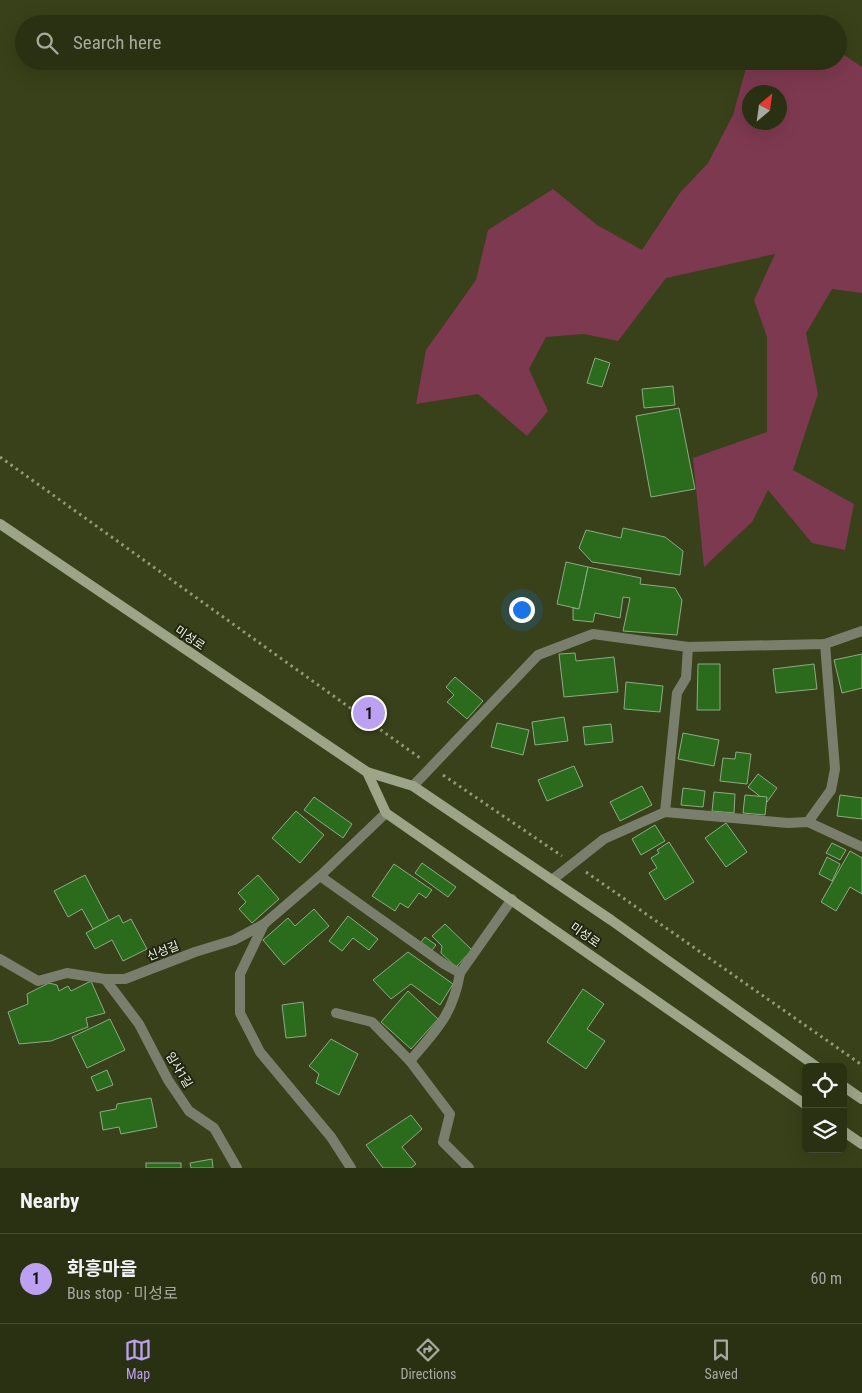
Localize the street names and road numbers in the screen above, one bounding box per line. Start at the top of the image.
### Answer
street label: 미성로 [172,623,208,653]
street label: 미성로 [567,920,603,950]
street label: 신성길 [145,939,181,963]
street label: 임사1길 [163,1050,195,1090]

